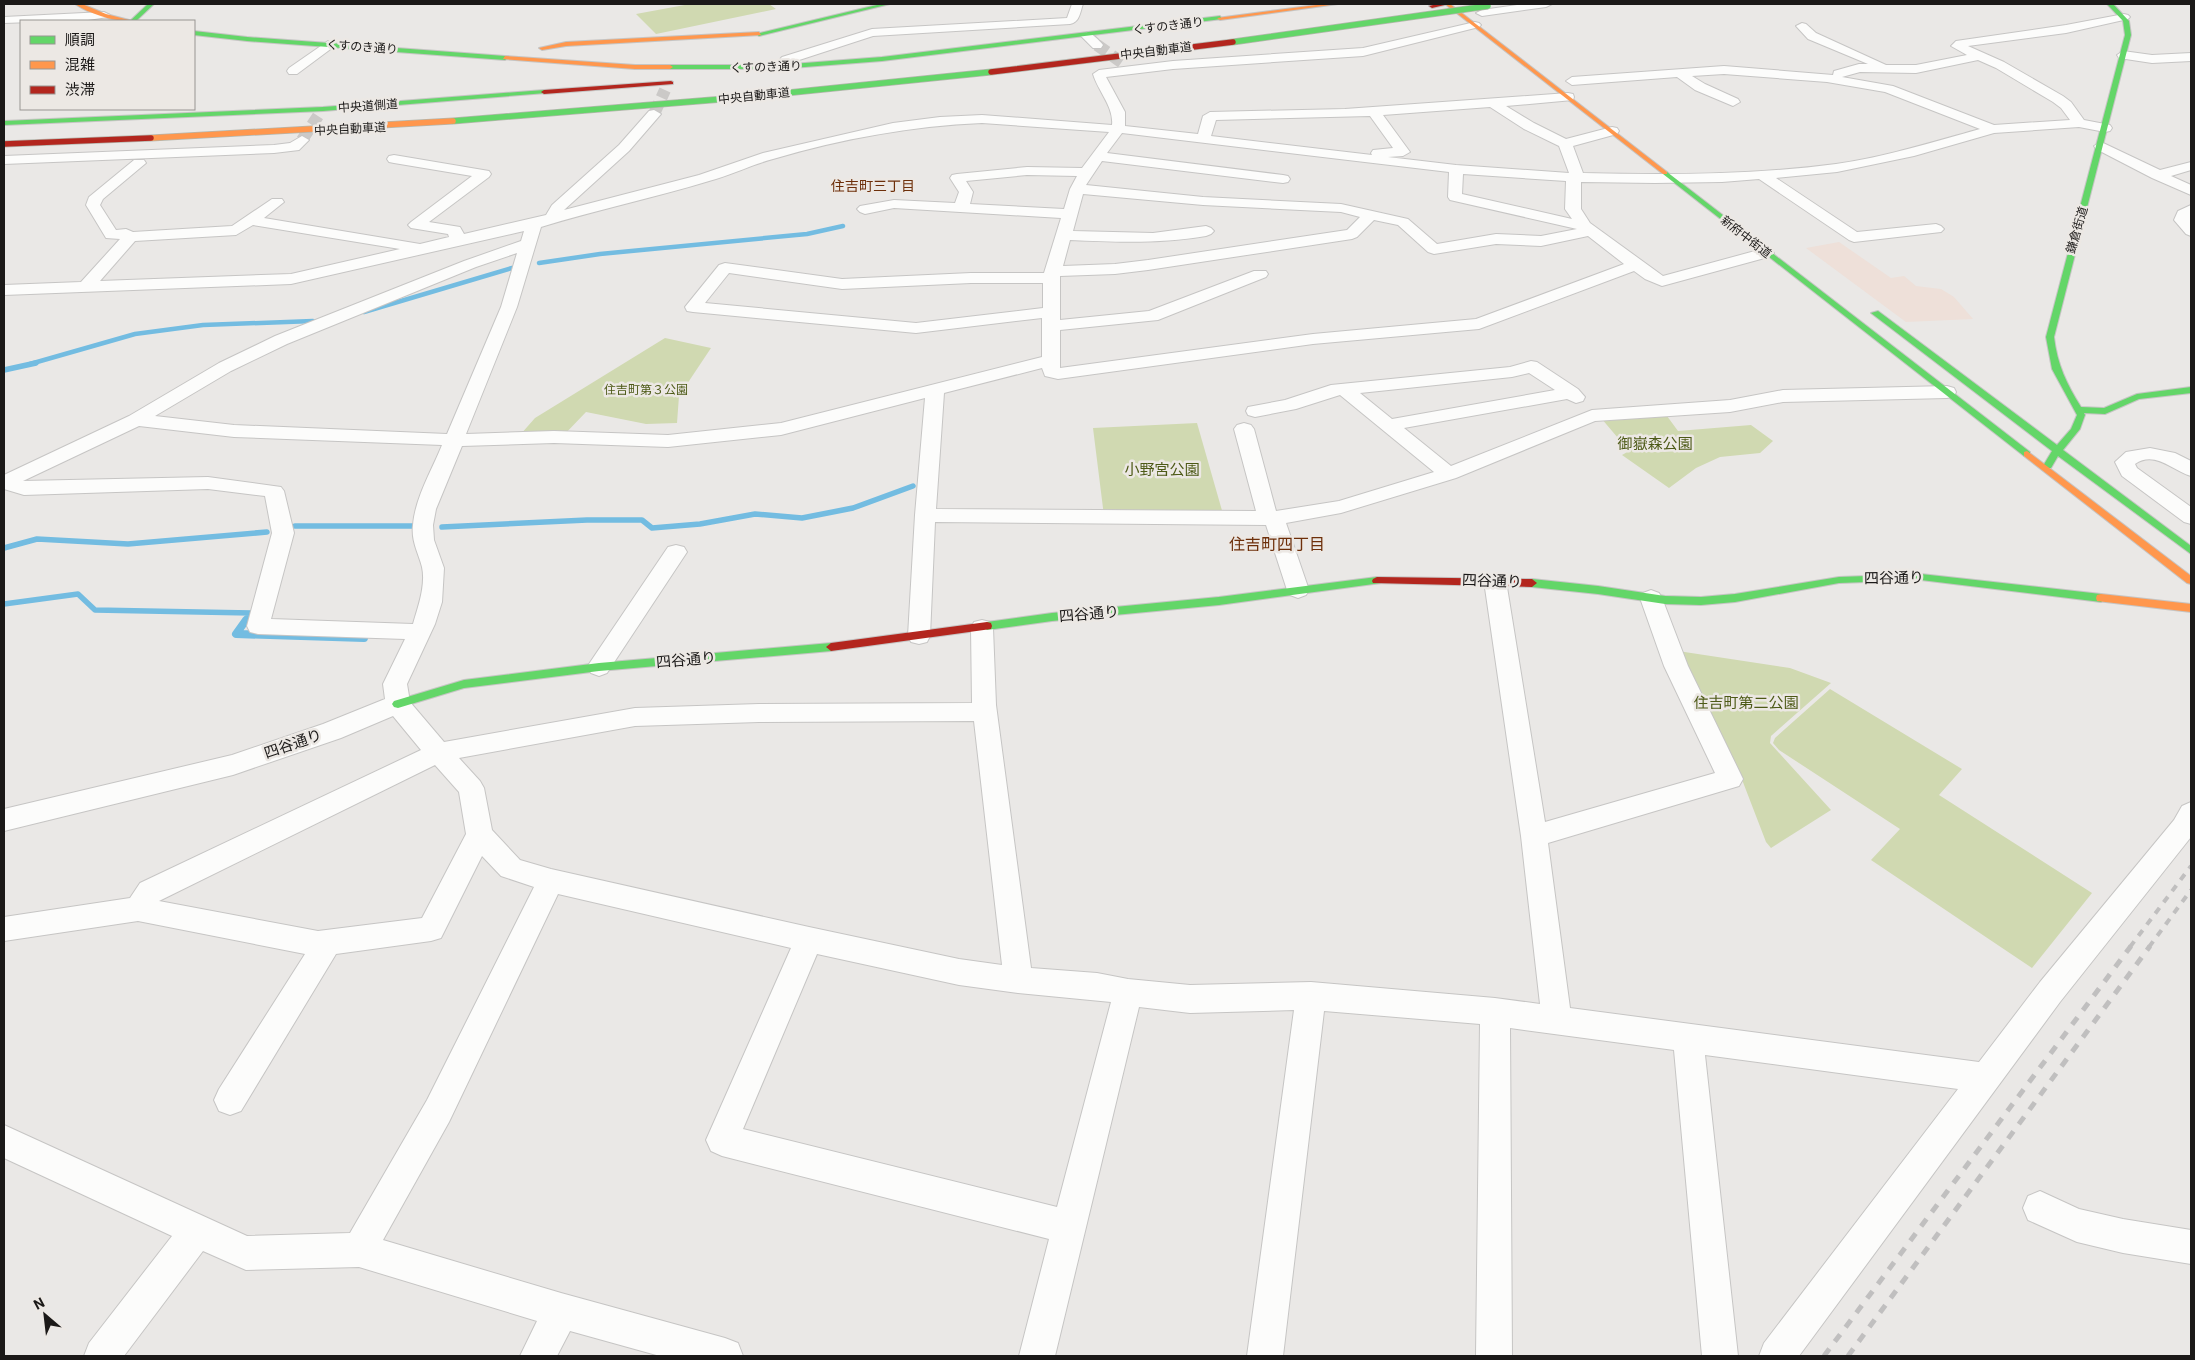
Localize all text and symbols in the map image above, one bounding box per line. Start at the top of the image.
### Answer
street label: くすのき通り [1132,15,1204,37]
legend [20,20,195,110]
text: 順調 [65,31,95,49]
street label: くすのき通り [326,38,398,56]
street label: 中央自動車道 [1119,40,1193,62]
text: 混雑 [65,56,95,74]
street label: くすのき通り [730,59,802,75]
text: 渋滞 [65,81,95,99]
street label: 中央自動車道 [717,85,791,107]
street label: 中央道側道 [338,97,398,115]
street label: 中央自動車道 [314,120,386,138]
district label: 住吉町三丁目 [831,178,915,194]
street label: 鎌倉街道 [2064,205,2090,255]
street label: 新府中街道 [1718,213,1774,261]
park label: 住吉町第３公園 [604,383,688,397]
park label: 御嶽森公園 [1617,435,1693,453]
park label: 小野宮公園 [1124,461,1200,479]
district label: 住吉町四丁目 [1229,535,1325,554]
street label: 四谷通り [1864,568,1924,588]
street label: 四谷通り [1462,571,1522,591]
street label: 四谷通り [1058,602,1120,626]
street label: 四谷通り [655,648,717,672]
park label: 住吉町第二公園 [1693,694,1799,712]
street label: 四谷通り [262,726,324,762]
north arrow [20,1290,70,1340]
text: N [31,1294,47,1313]

